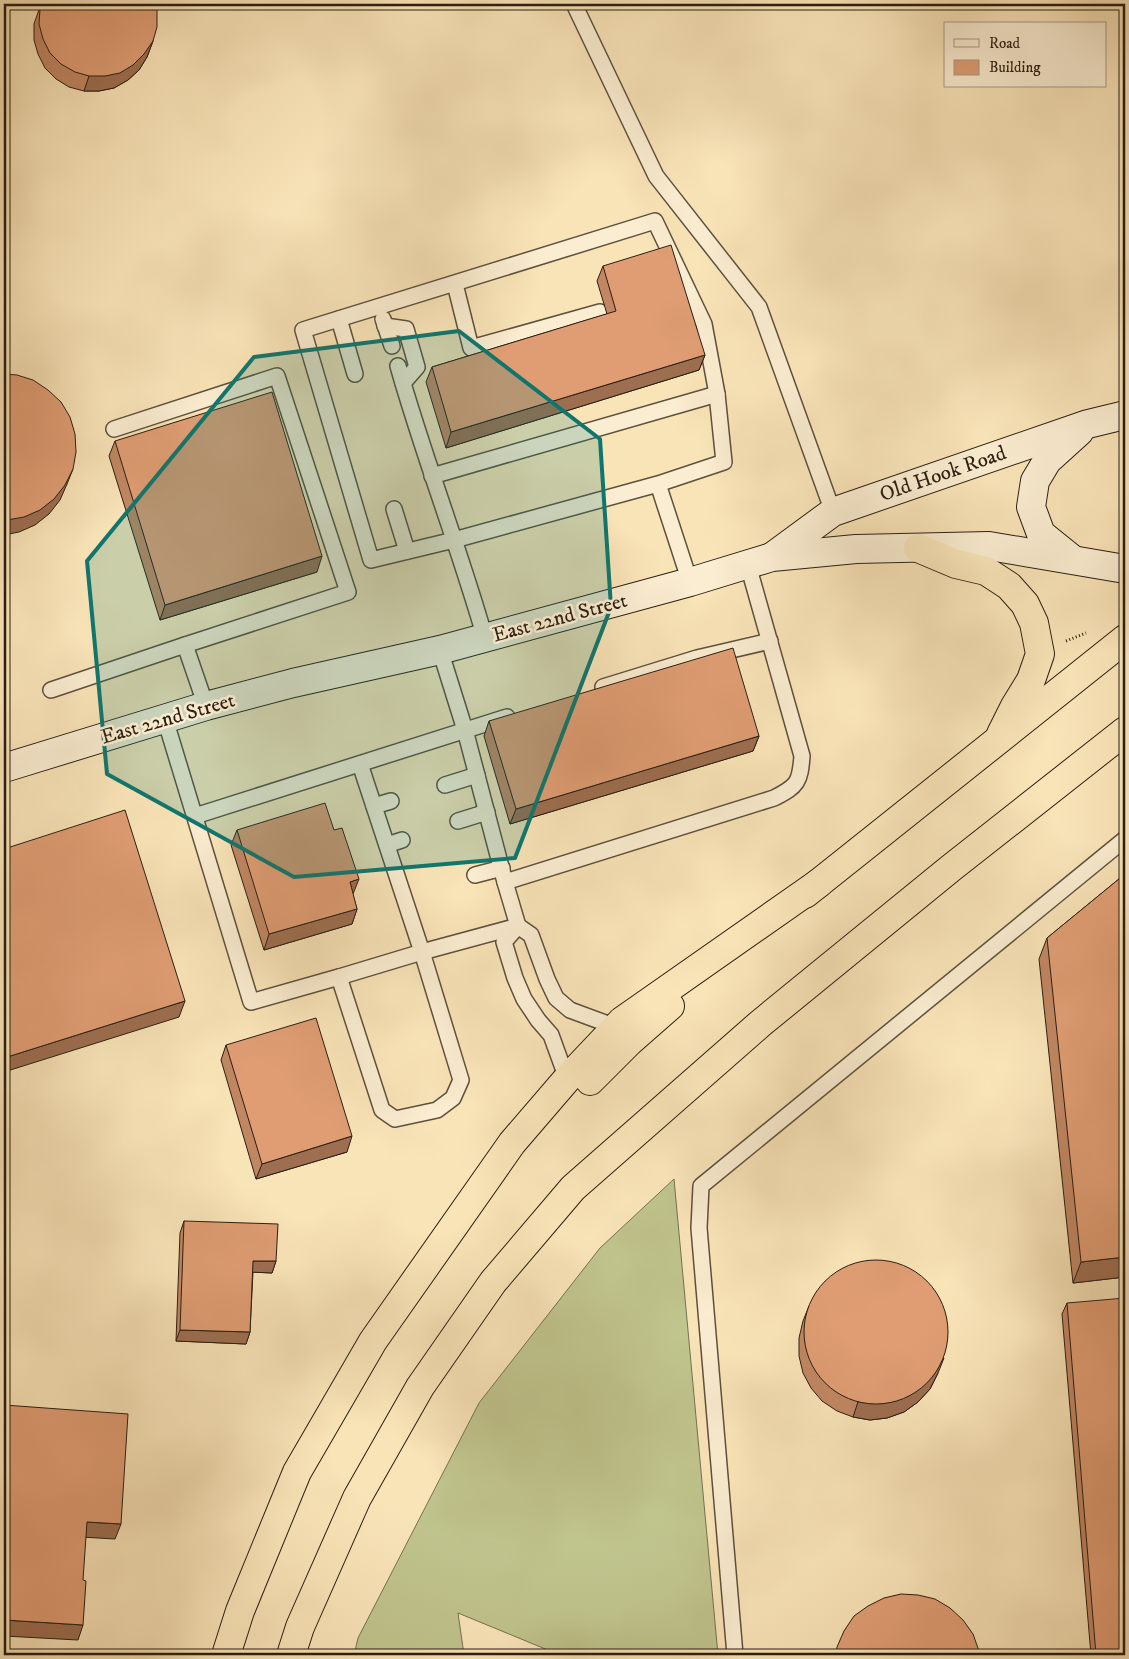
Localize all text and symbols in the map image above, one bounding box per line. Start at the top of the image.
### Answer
legend [944,22,1106,88]
text: Road [989,34,1021,53]
text: Building [989,58,1041,77]
street label: Old Hook Road [876,440,1010,508]
street label: East 22nd Street [490,587,630,648]
street label: East 22nd Street [98,687,238,751]

